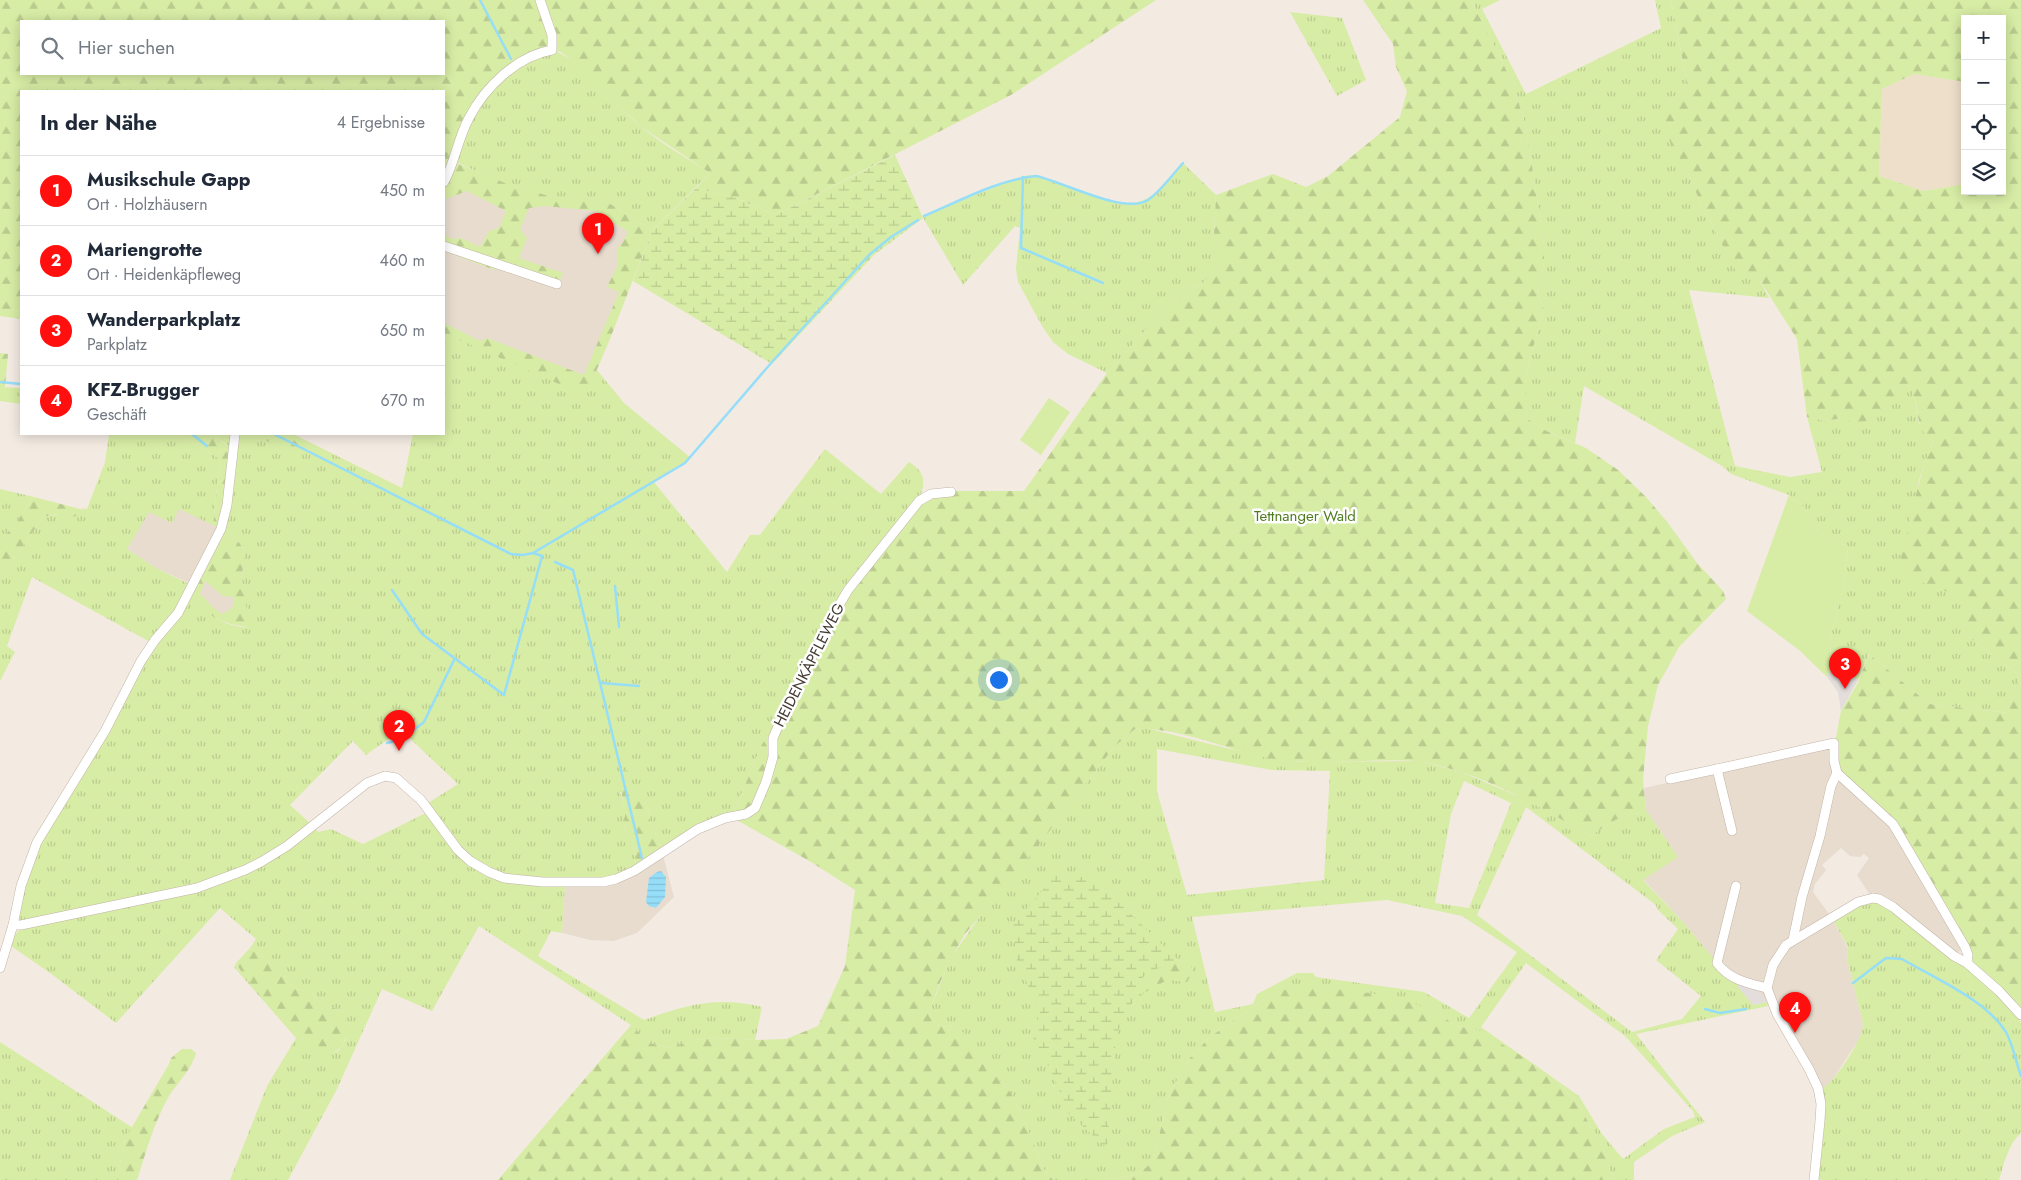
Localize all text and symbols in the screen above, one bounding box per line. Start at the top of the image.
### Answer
map controls [1961,15,2006,195]
button: + [1961,15,2006,60]
search box [20,20,445,75]
icon: search [38,34,66,62]
text: Hier suchen [78,34,175,61]
button: − [1961,60,2006,105]
button: locate [1961,105,2006,150]
text: In der Nähe [40,108,157,138]
text: 4 Ergebnisse [337,111,425,134]
button: layers [1961,150,2006,195]
text: Musikschule Gapp [87,166,250,193]
text: 1 [52,179,60,202]
text: 450 m [380,179,425,202]
text: Ort · Holzhäusern [87,193,208,216]
pin: 1 [582,213,614,254]
text: Mariengrotte [87,236,202,263]
text: 2 [51,249,61,272]
text: 460 m [380,249,425,272]
text: Ort · Heidenkäpfleweg [87,263,241,286]
text: Wanderparkplatz [87,306,241,333]
text: 3 [51,319,61,342]
text: 650 m [380,319,425,342]
text: Parkplatz [87,333,147,356]
text: KFZ-Brugger [87,376,199,403]
text: 4 [50,389,62,412]
text: 670 m [381,389,425,412]
text: Geschäft [87,403,146,426]
park label: Tettnanger Wald [1254,505,1356,527]
street label: HEIDENKÄPFLEWEG [768,599,850,731]
pin: 3 [1829,648,1861,689]
your location [986,667,1012,693]
pin: 2 [383,710,415,751]
pin: 4 [1779,992,1811,1033]

